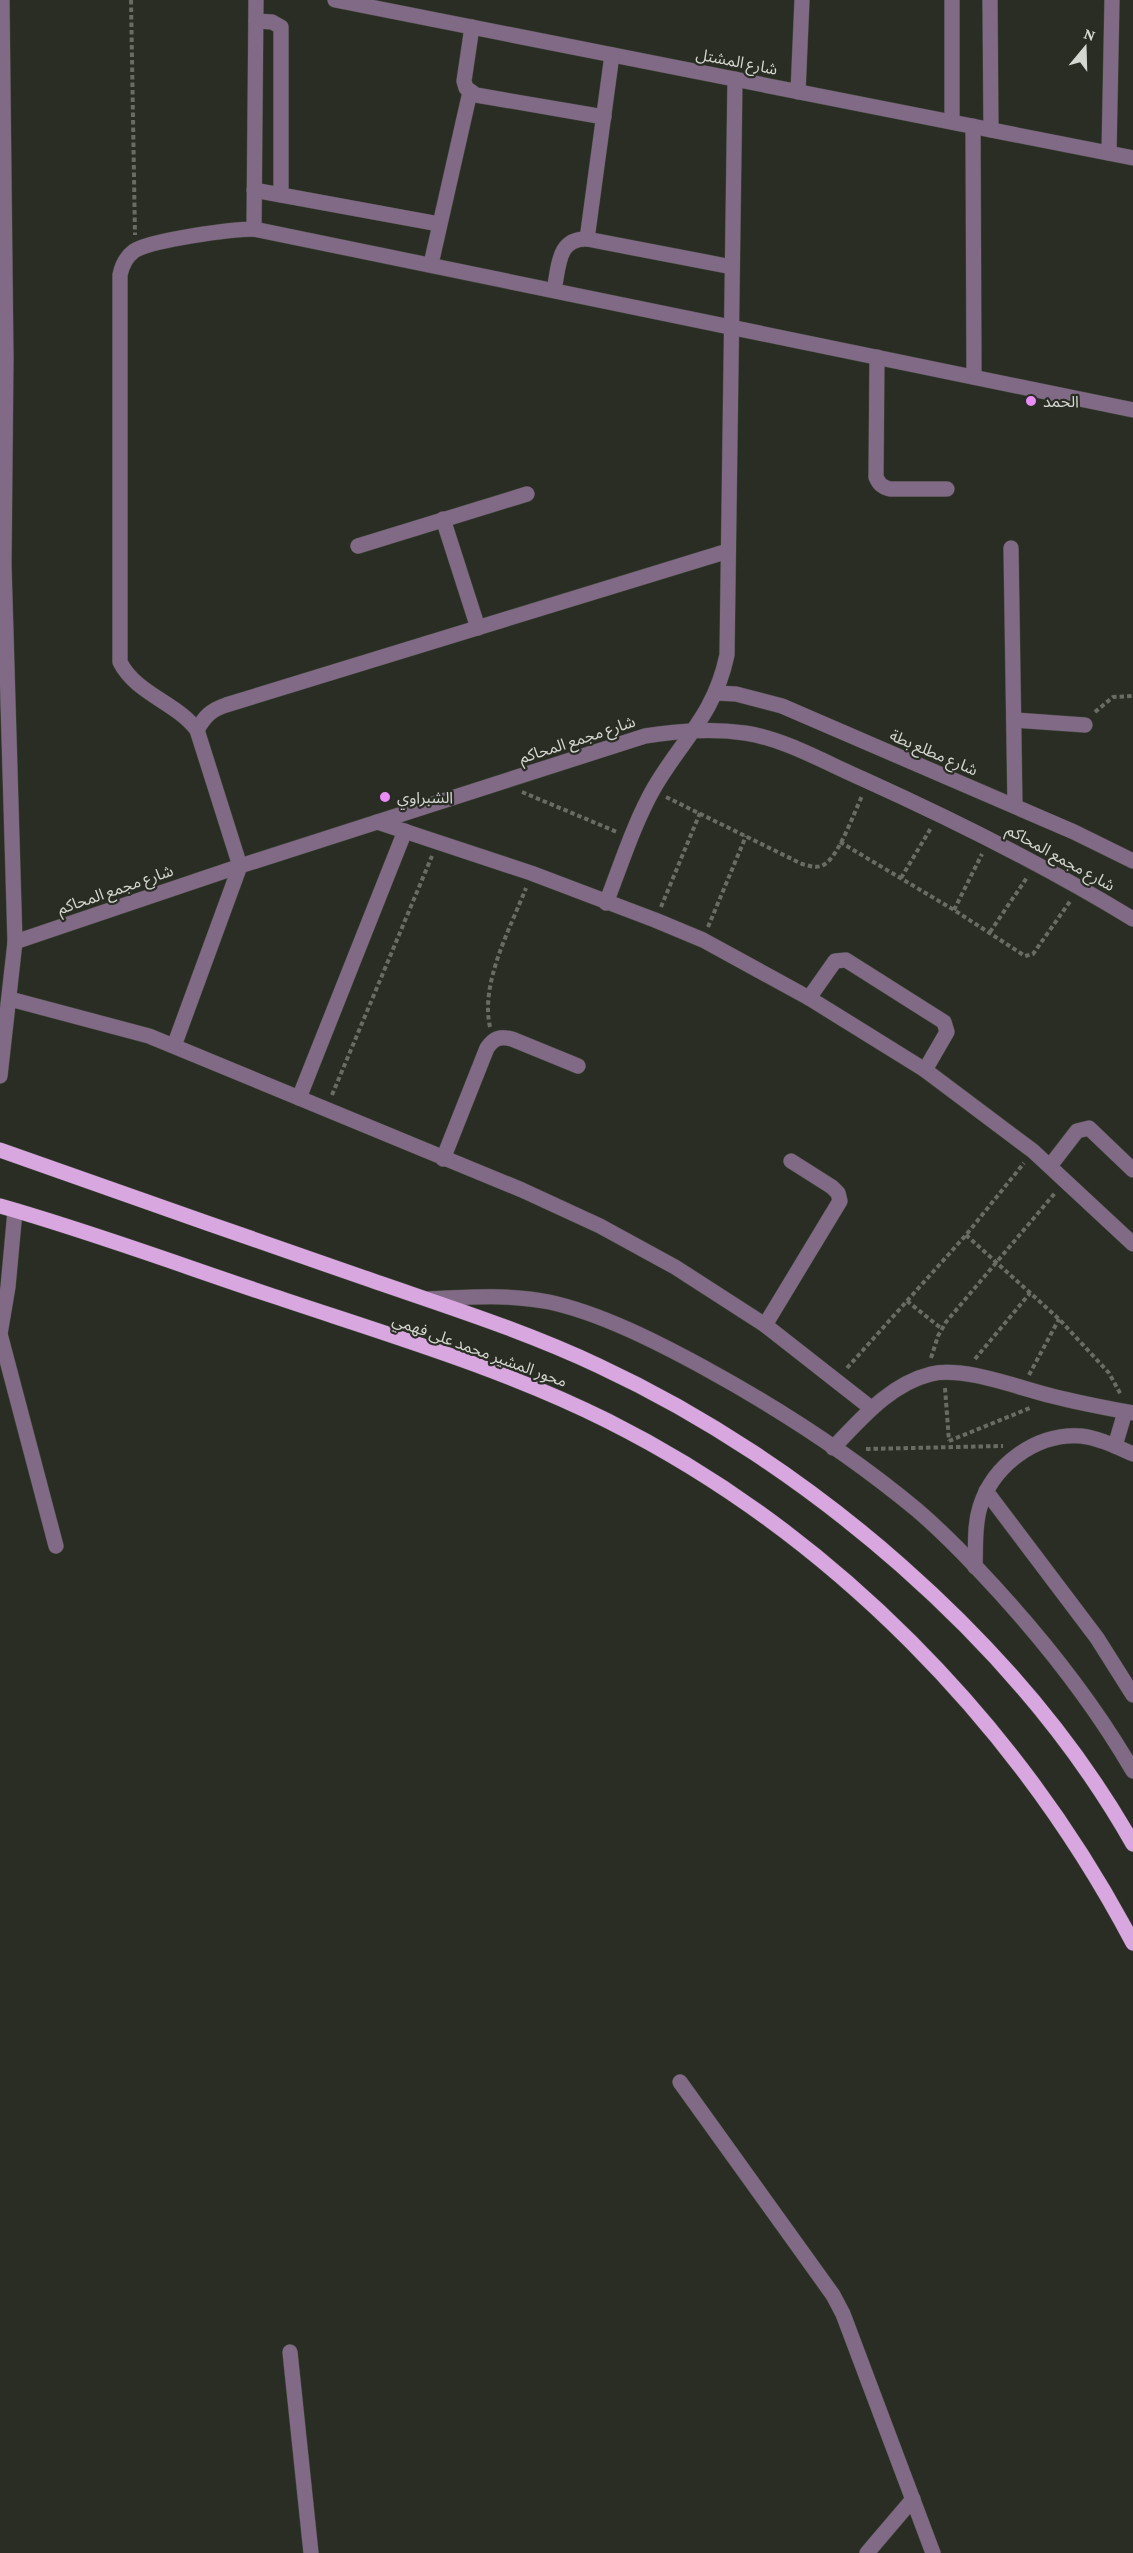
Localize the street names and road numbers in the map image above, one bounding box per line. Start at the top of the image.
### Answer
street label: شارع المشتل [694,45,779,82]
street label: شارع مجمع المحاكم [517,713,639,770]
street label: شارع مطلع بطة [886,726,980,782]
street label: شارع مجمع المحاكم [1002,821,1118,898]
street label: شارع مجمع المحاكم [55,862,177,921]
street label: محور المشير محمد على فهمي [389,1311,569,1393]

